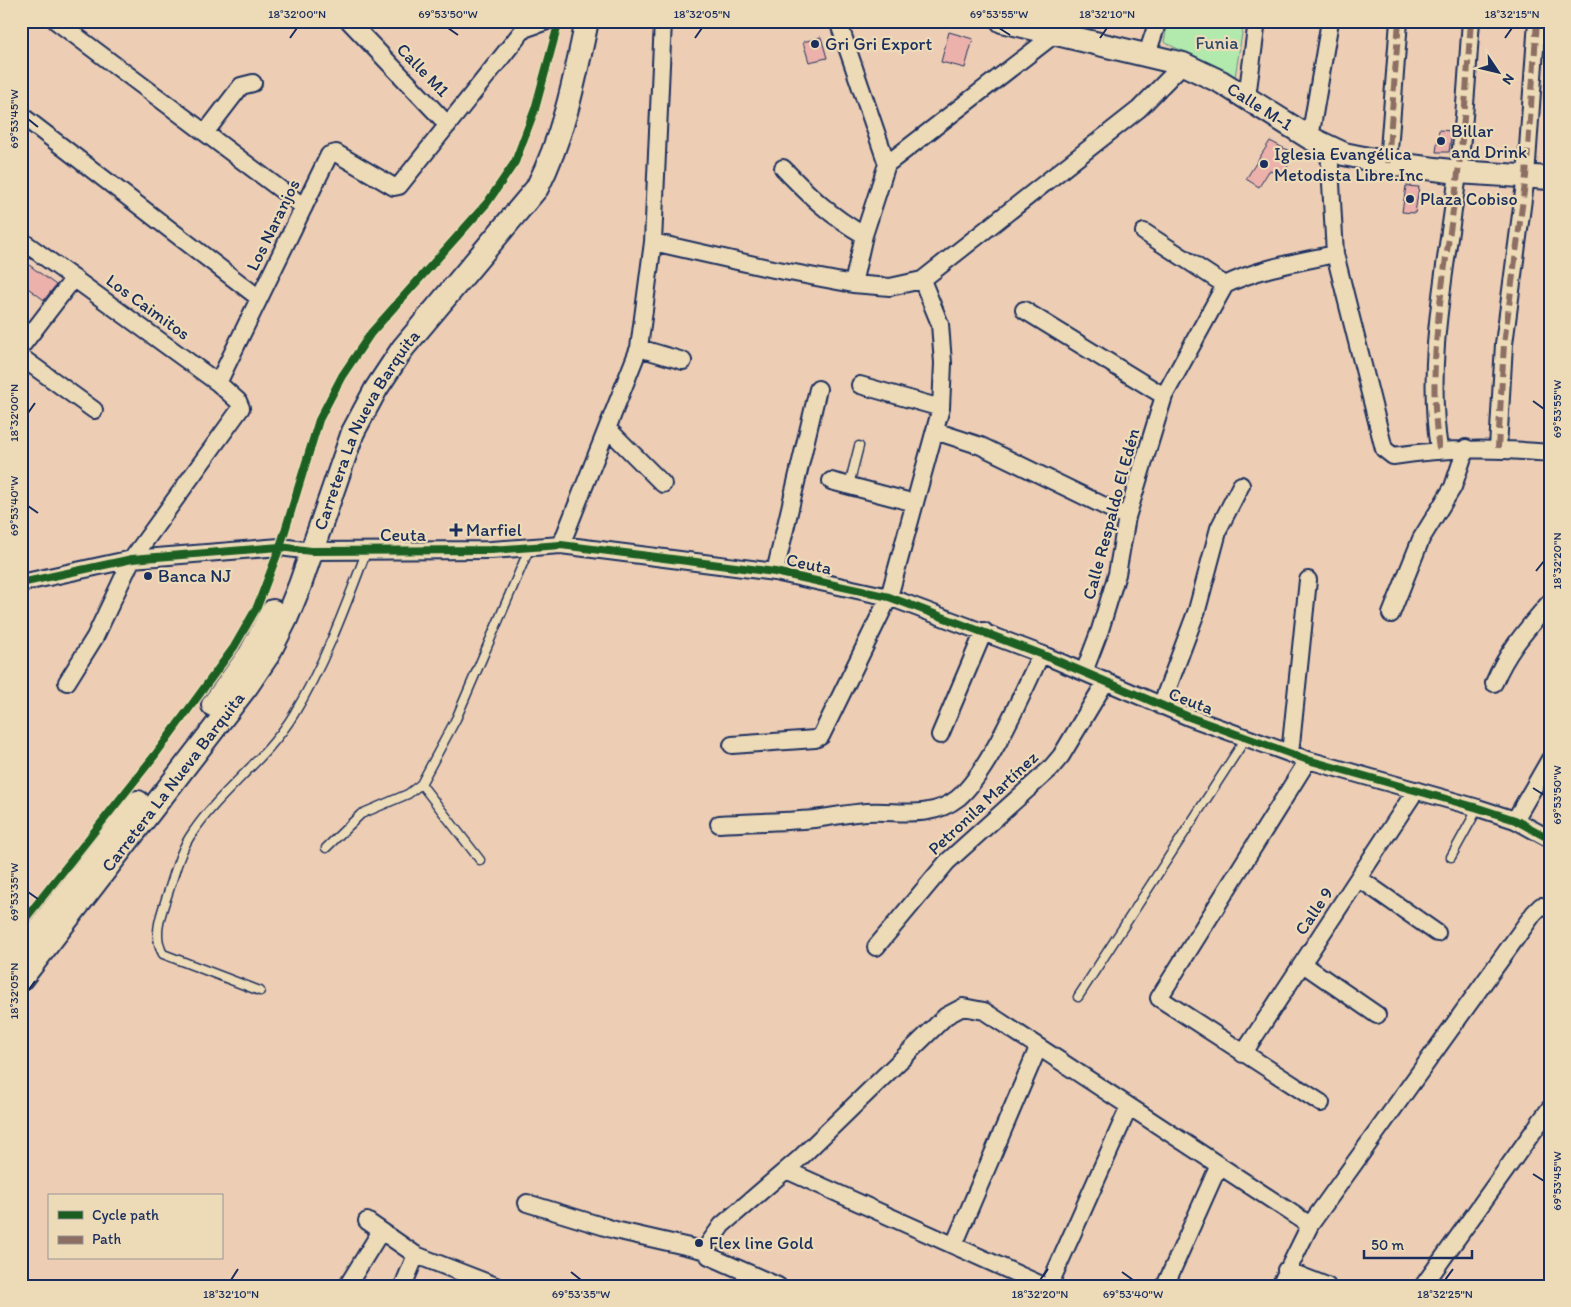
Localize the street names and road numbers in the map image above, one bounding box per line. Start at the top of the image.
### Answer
street label: Calle M1 [392,38,454,102]
street label: Calle M-1 [1223,77,1297,135]
street label: Los Naranjos [241,176,305,274]
street label: Los Caimitos [102,269,194,345]
street label: Carretera La Nueva Barquita [309,325,425,533]
street label: Calle Respaldo El Edén [1078,426,1144,602]
street label: Ceuta [380,524,427,546]
street label: Ceuta [784,548,834,580]
street label: Ceuta [1166,682,1217,720]
street label: Carretera La Nueva Barquita [97,687,250,876]
street label: Petronila Martínez [923,746,1043,860]
street label: Calle 9 [1290,883,1338,939]

